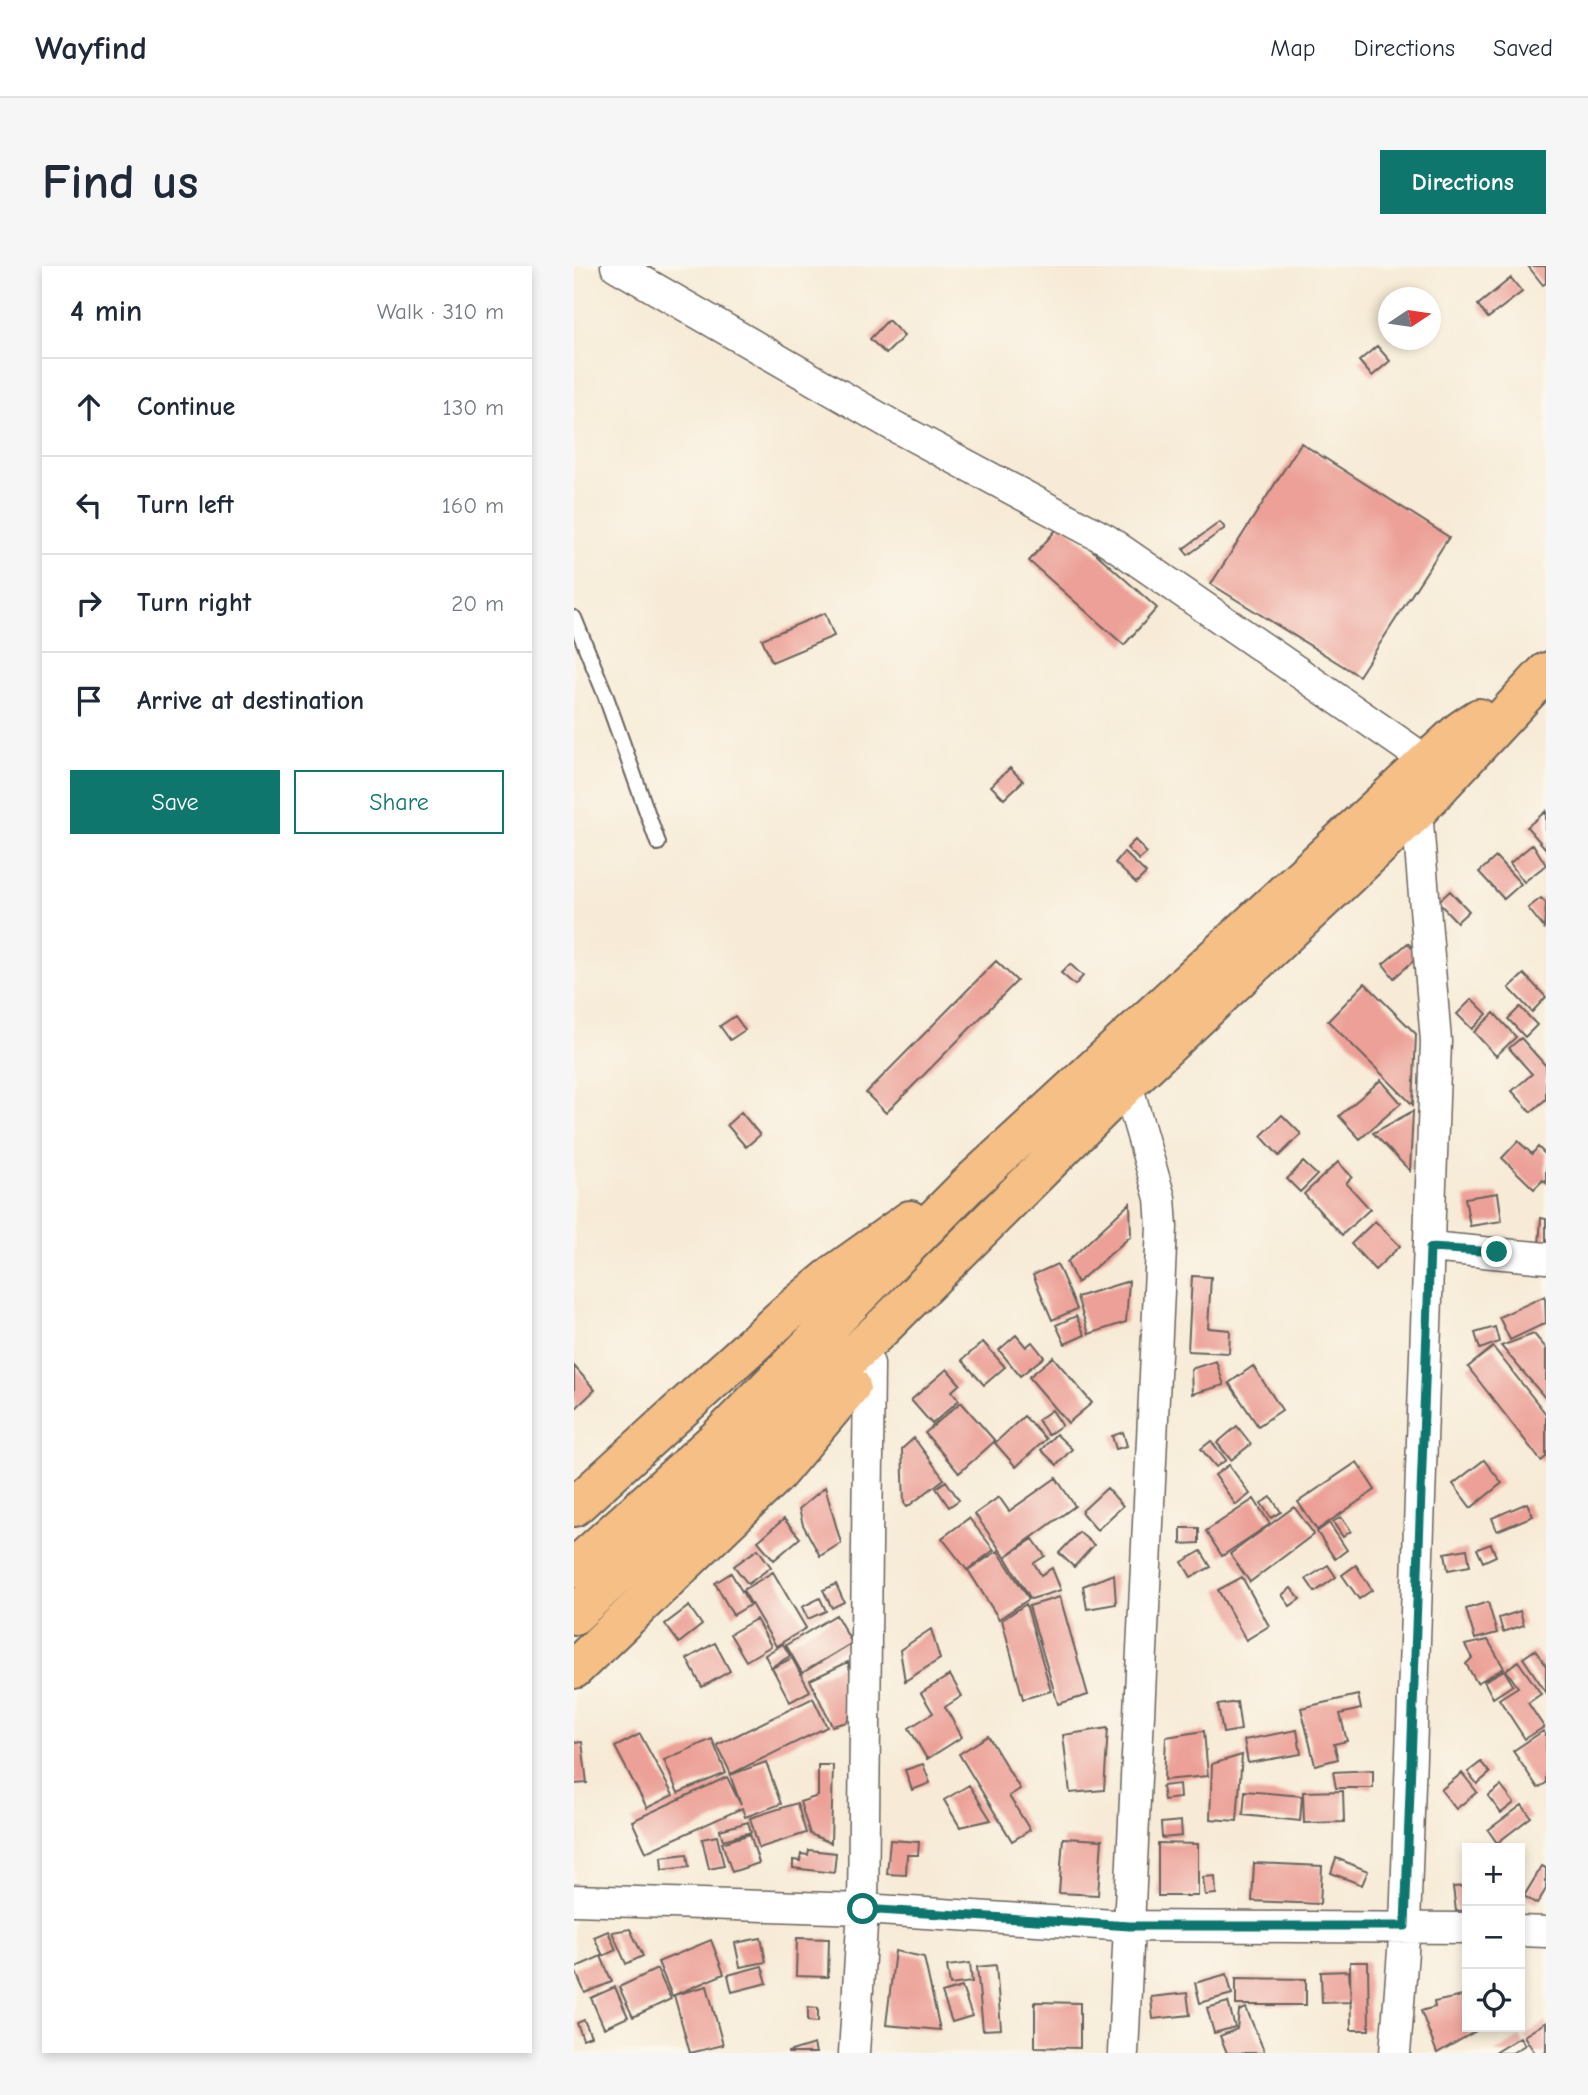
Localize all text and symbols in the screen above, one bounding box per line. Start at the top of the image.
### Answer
text: Wayfind [35,29,147,67]
text: Map [1270,34,1316,62]
text: Directions [1354,34,1455,62]
text: Saved [1493,34,1553,62]
button: Directions [1380,150,1546,214]
text: Find us [42,154,198,210]
north arrow [1378,287,1441,350]
text: 4 min [70,294,142,329]
text: Walk · 310 m [377,298,504,325]
icon: ahead [70,388,108,426]
text: Continue [137,392,235,422]
text: 130 m [443,394,504,421]
icon: left [70,486,108,524]
text: Turn left [137,490,234,520]
text: 160 m [442,492,504,519]
icon: right [70,584,108,622]
text: Turn right [137,588,251,618]
text: 20 m [451,590,504,617]
icon: arrive [70,682,108,720]
text: Arrive at destination [137,686,364,716]
button: Save [70,770,280,834]
button: Share [294,770,504,834]
route end [1481,1236,1512,1267]
map controls [1462,1843,1525,2032]
button: + [1462,1843,1525,1906]
route start [847,1893,878,1924]
button: − [1462,1906,1525,1969]
button: locate [1462,1969,1525,2032]

